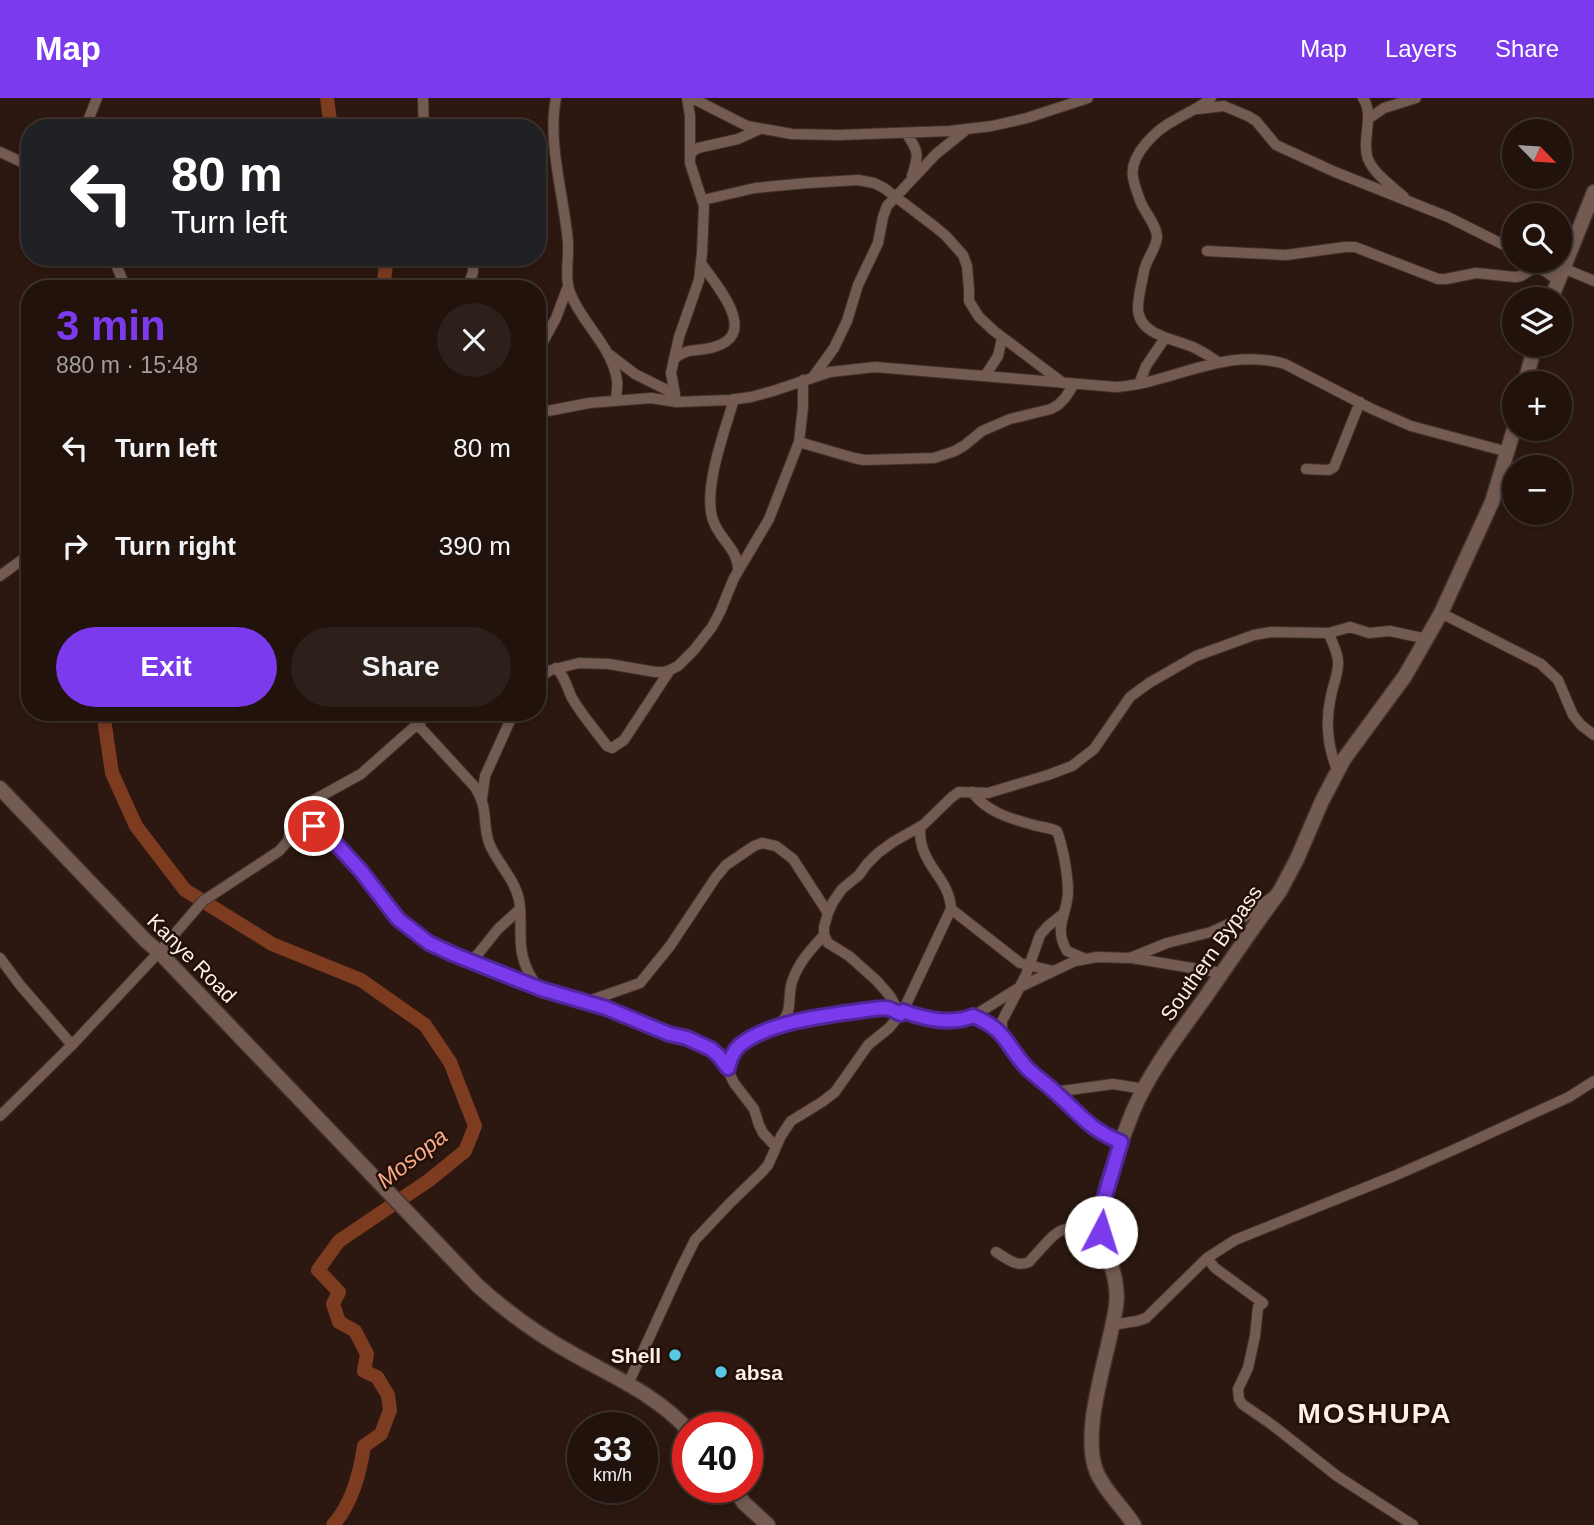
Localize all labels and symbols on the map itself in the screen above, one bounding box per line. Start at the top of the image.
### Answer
north arrow [1502,119,1572,189]
pin [284,796,344,856]
street label: Southern Bypass [1156,881,1266,1025]
street label: Kanye Road [143,909,241,1007]
water label: Mosopa [372,1123,452,1193]
position arrow [1064,1195,1138,1269]
place label: Shell [611,1344,661,1367]
marker: Shell [667,1347,683,1363]
place label: absa [735,1361,783,1384]
marker: absa [713,1364,729,1380]
district label: MOSHUPA [1297,1398,1453,1429]
speed limit sign: 40 [672,1412,763,1503]

